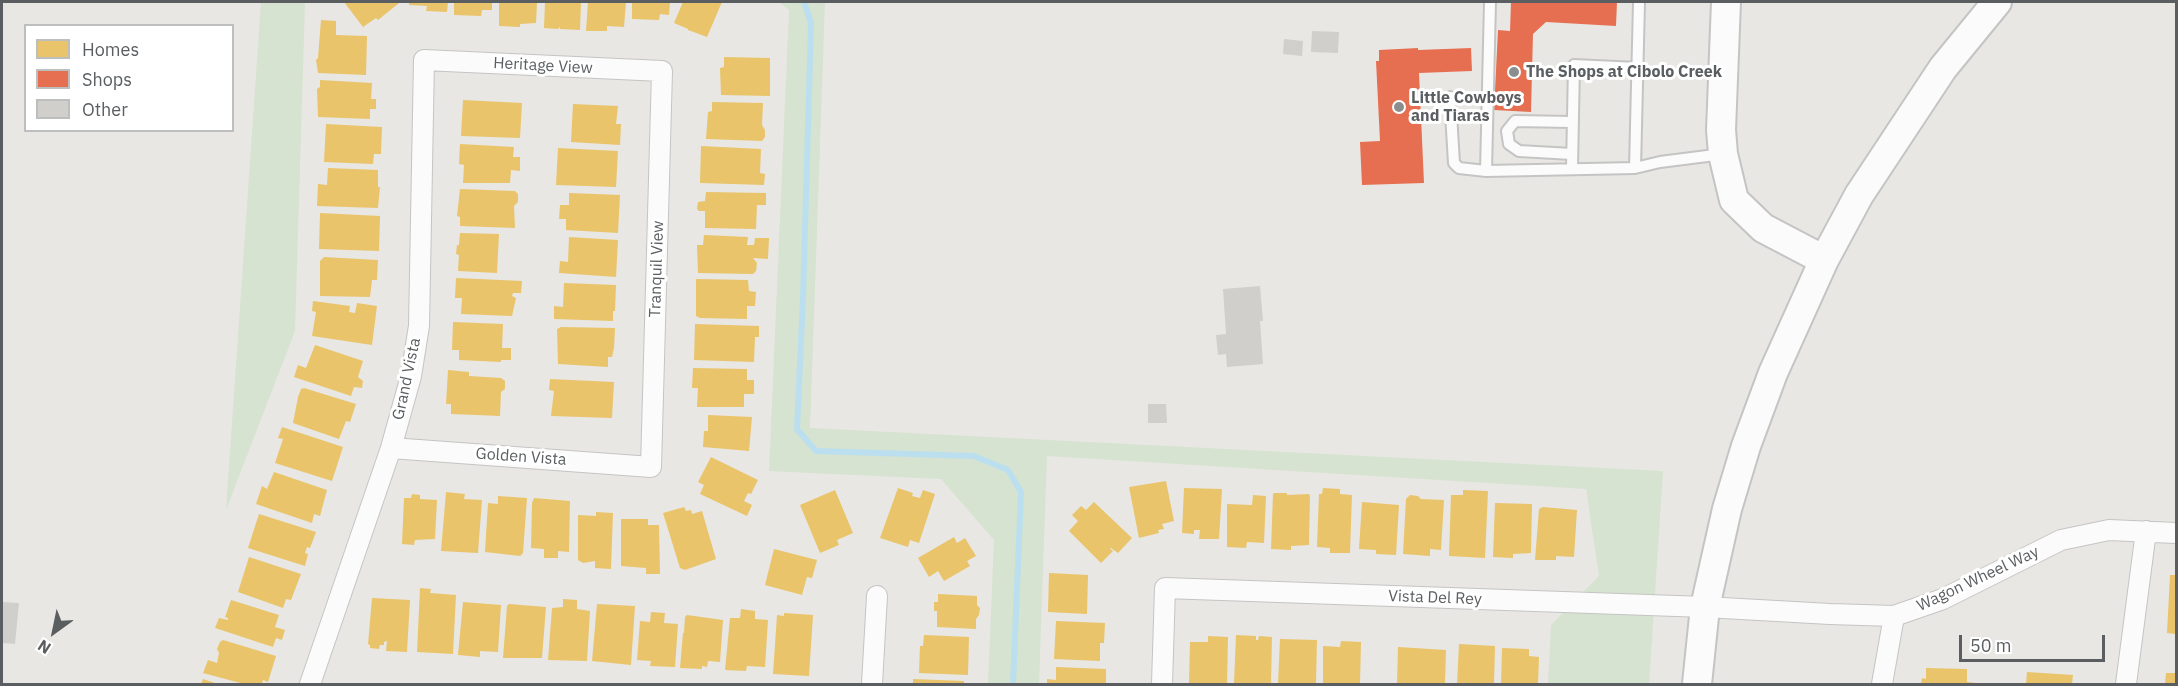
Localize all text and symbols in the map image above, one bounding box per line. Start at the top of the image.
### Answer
legend [24,24,234,132]
text: Homes [82,38,139,61]
street label: Heritage View [493,54,593,78]
place label: The Shops at Cibolo Creek [1526,62,1722,82]
marker: The Shops at Cibolo Creek [1507,65,1521,79]
text: Shops [82,68,132,91]
place label: Little Cowboys and Tiaras [1411,88,1522,126]
text: Other [82,98,128,121]
marker: Little Cowboys and Tiaras [1392,100,1406,114]
street label: Tranquil View [646,220,668,318]
street label: Grand Vista [389,336,425,422]
street label: Golden Vista [475,444,567,470]
street label: Wagon Wheel Way [1914,542,2042,616]
street label: Vista Del Rey [1388,587,1482,609]
north arrow [24,602,84,662]
scale bar [1962,623,2108,661]
text: 50 m [1970,634,2012,657]
text: N [34,636,55,659]

